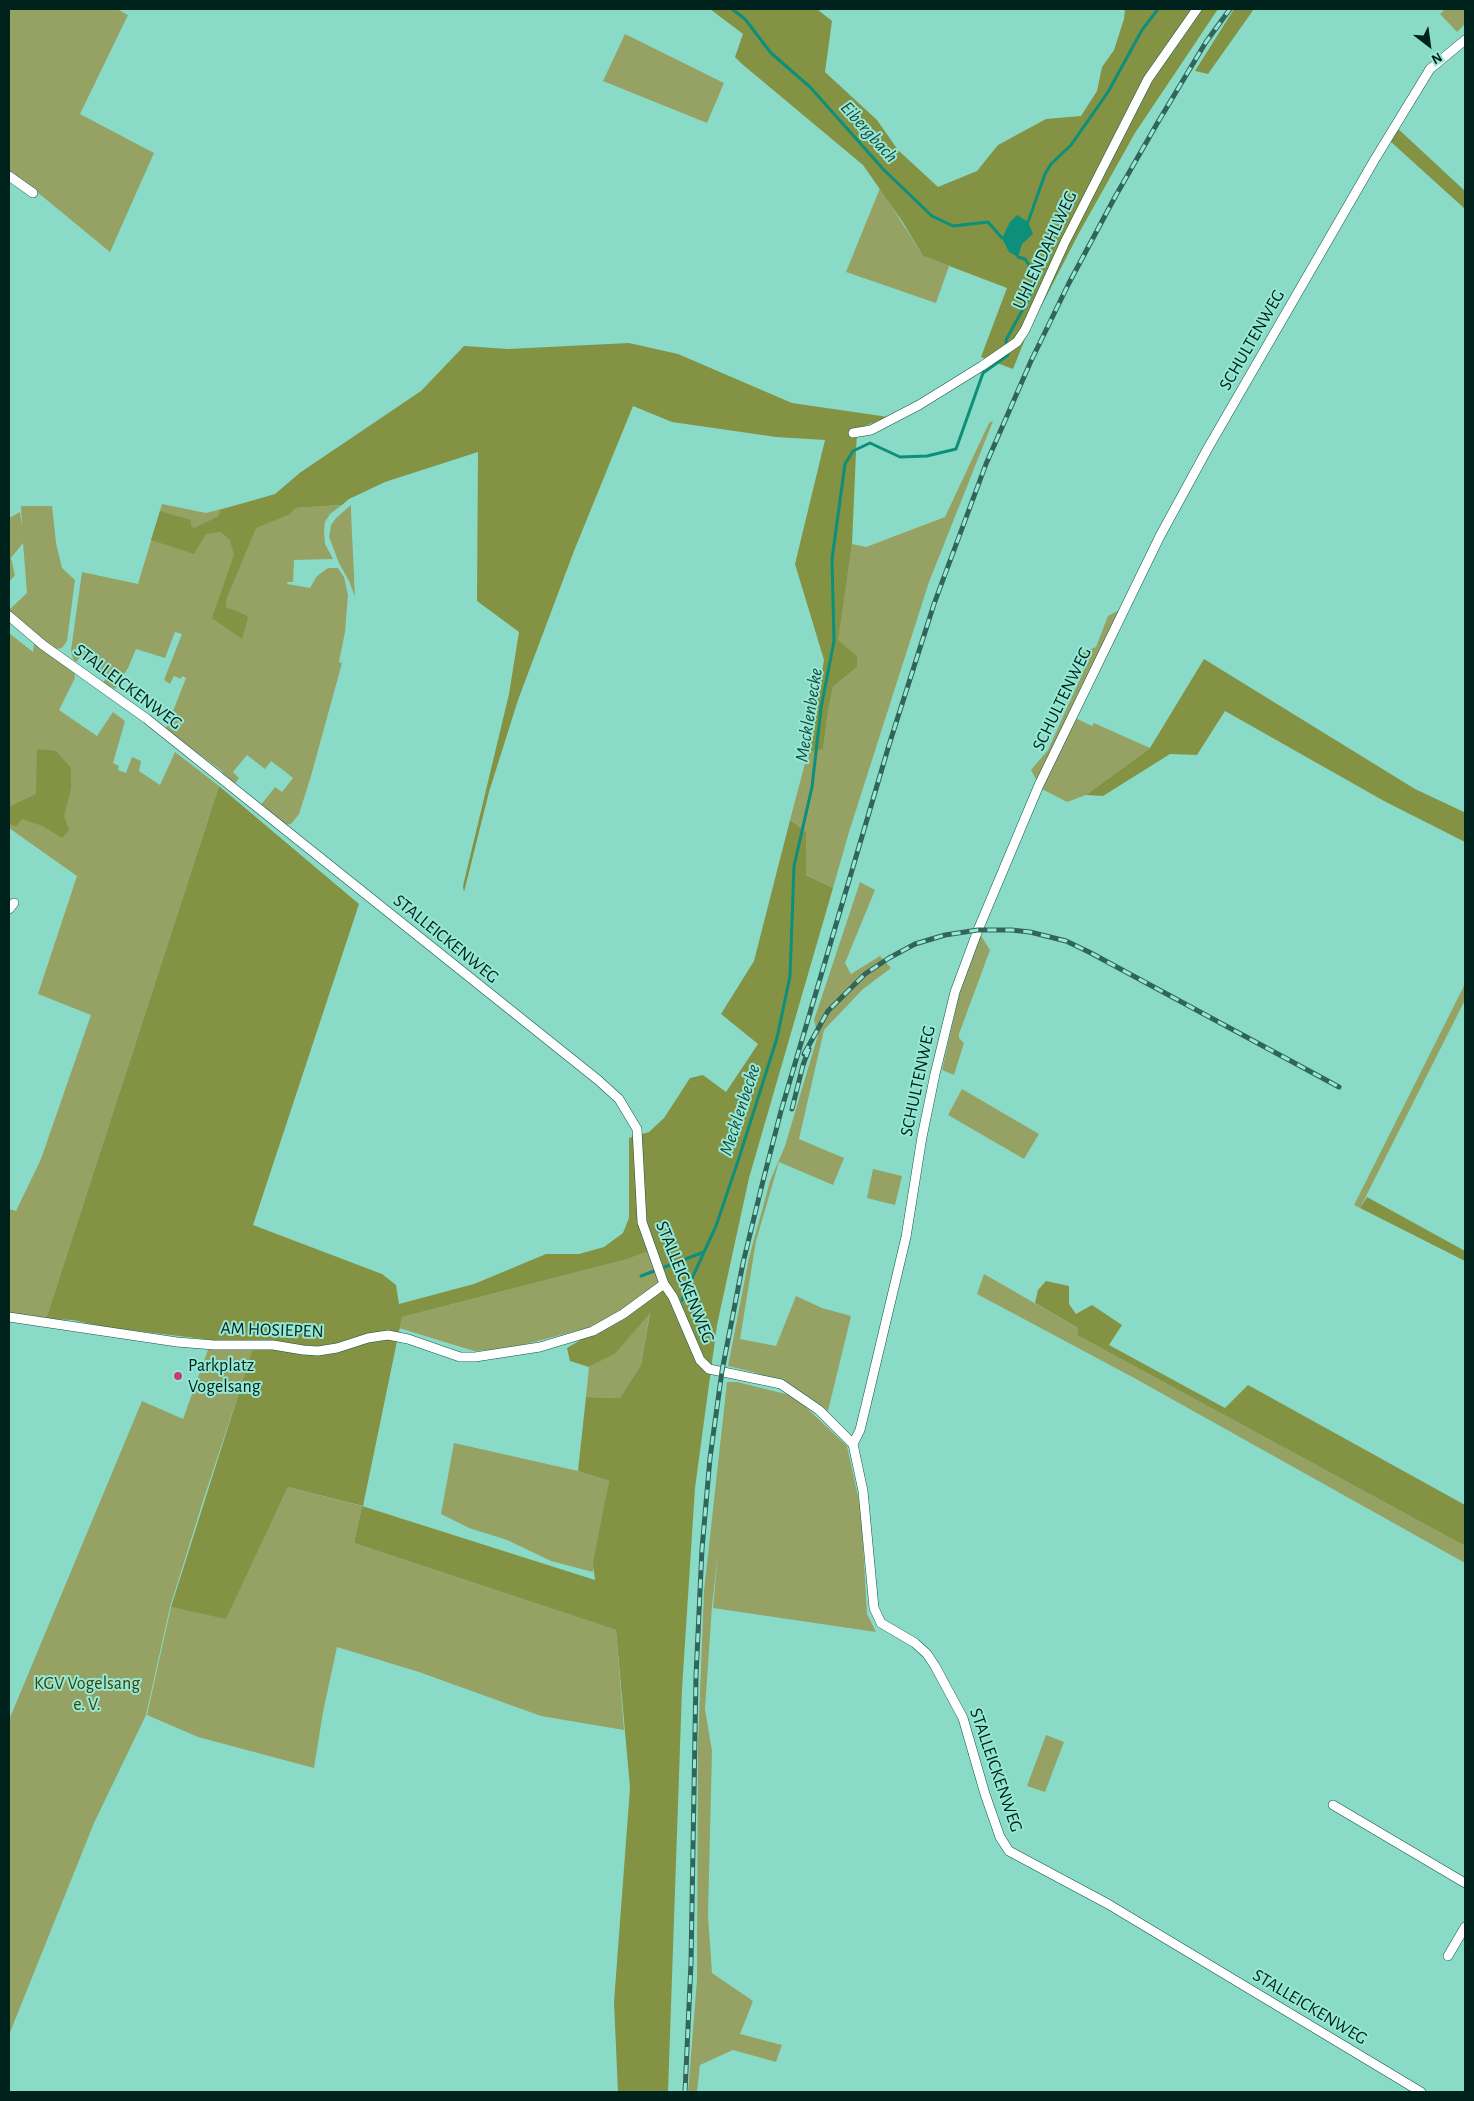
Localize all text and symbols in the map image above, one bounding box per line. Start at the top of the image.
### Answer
north arrow [1404,20,1454,70]
text: N [1429,49,1444,66]
water label: Eibergbach [835,96,903,168]
street label: UHLENDAHLWEG [1008,187,1082,313]
street label: SCHULTENWEG [1214,286,1290,394]
street label: STALLEICKENWEG [70,639,186,735]
street label: SCHULTENWEG [1028,644,1096,754]
water label: Mecklenbecke [790,666,828,764]
street label: STALLEICKENWEG [389,890,503,988]
street label: SCHULTENWEG [896,1024,940,1138]
water label: Mecklenbecke [715,1061,765,1159]
street label: STALLEICKENWEG [651,1218,719,1346]
street label: AM HOSIEPEN [220,1317,324,1343]
place label: Parkplatz Vogelsang [188,1355,261,1398]
marker: Parkplatz Vogelsang [172,1370,184,1382]
park label: KGV Vogelsang e. V. [34,1673,140,1716]
street label: STALLEICKENWEG [965,1705,1027,1835]
street label: STALLEICKENWEG [1249,1964,1371,2050]

